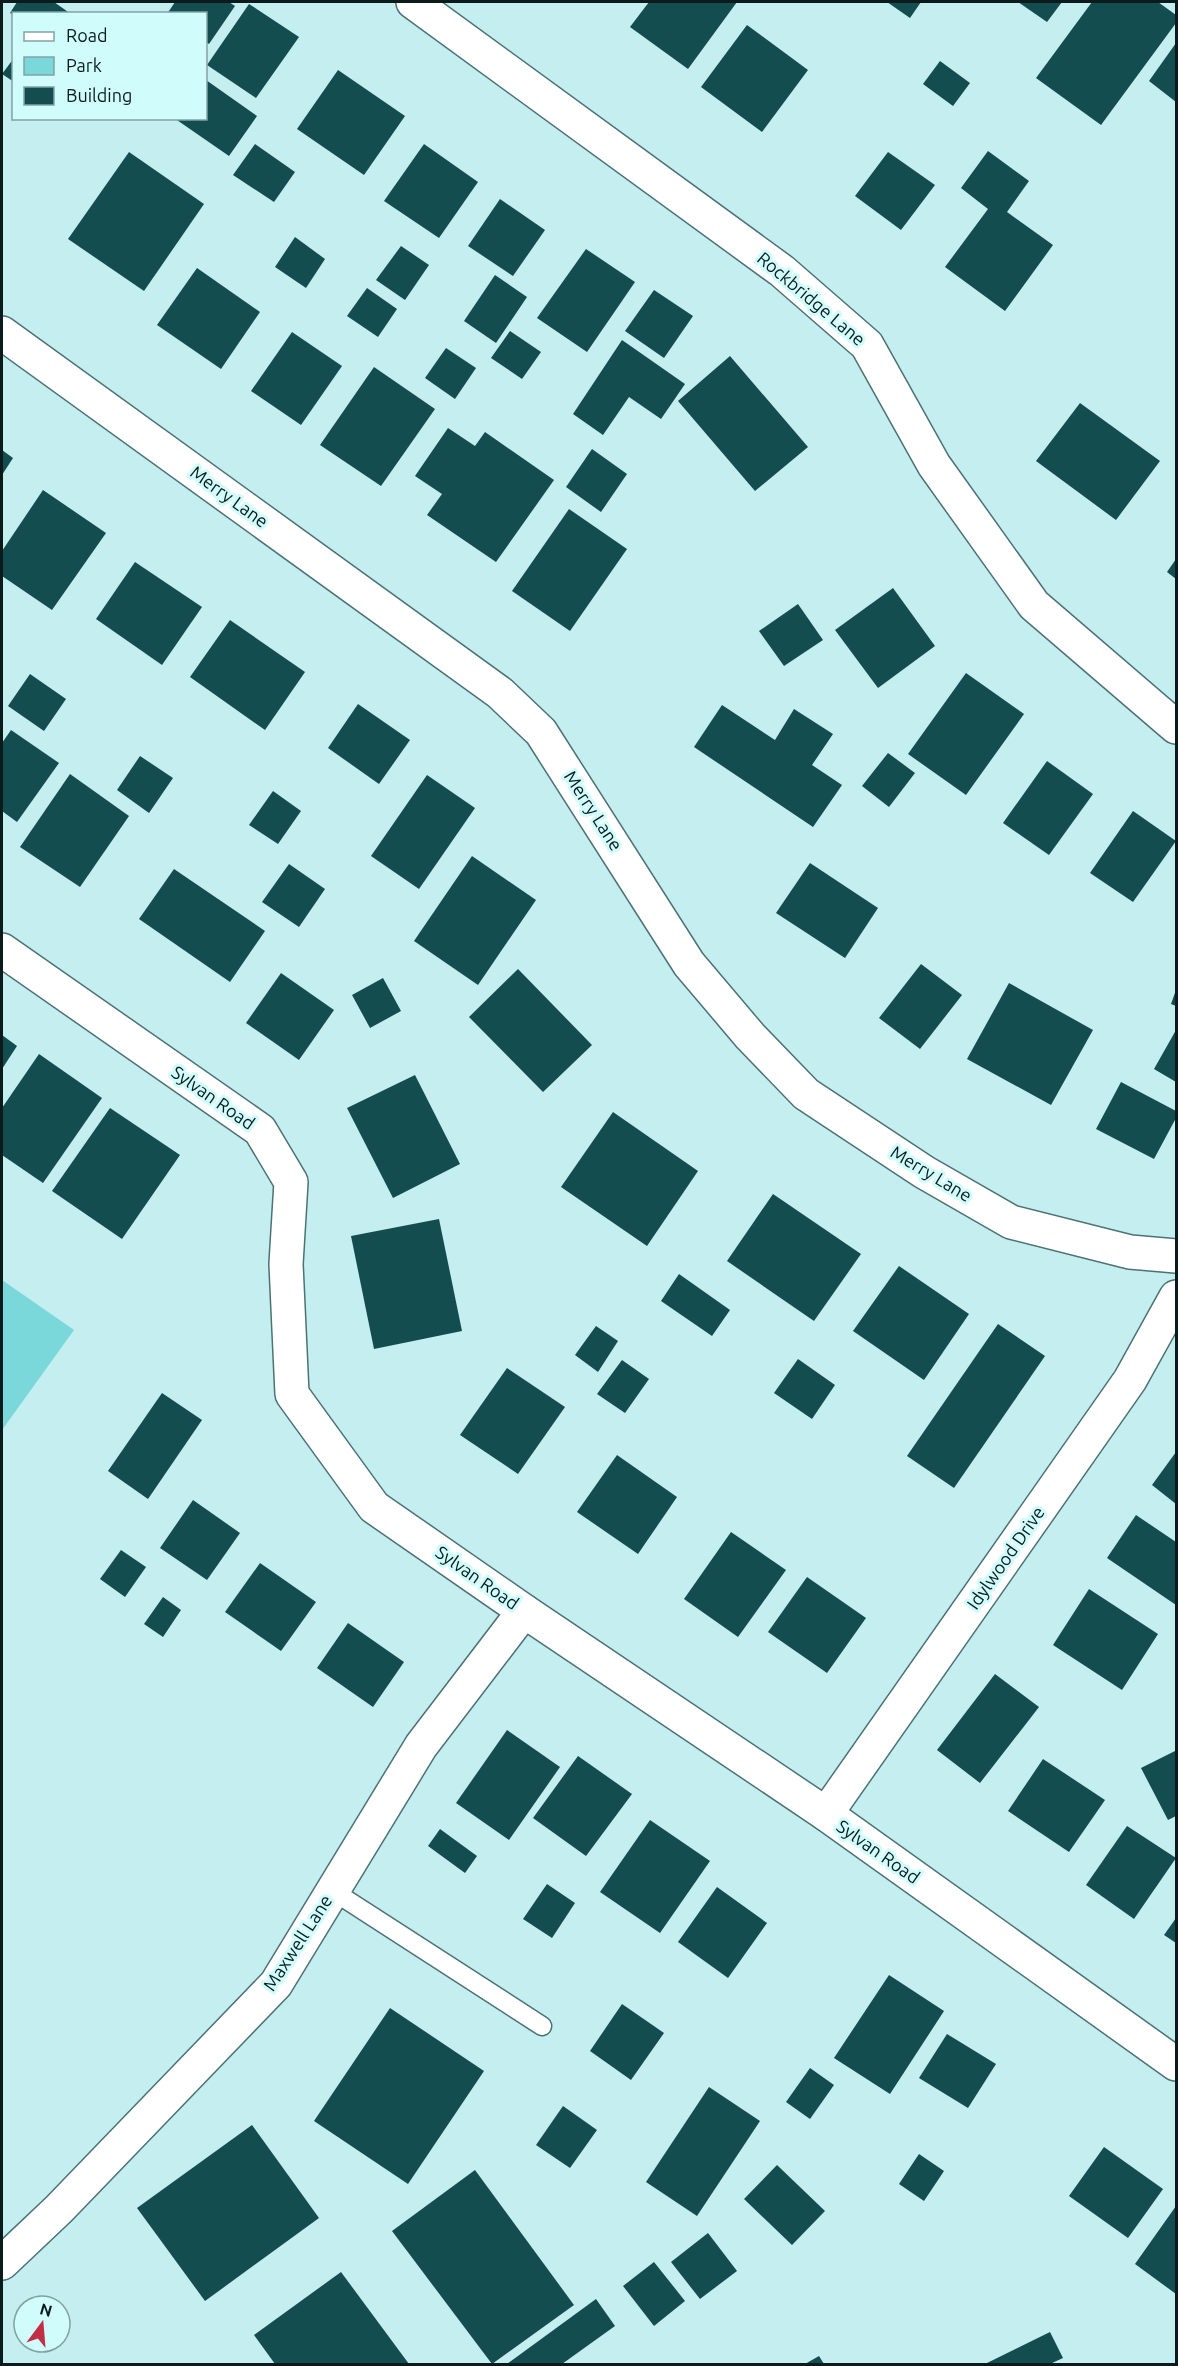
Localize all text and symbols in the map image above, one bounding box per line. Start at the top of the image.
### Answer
legend [12,12,207,120]
text: Road [66,25,108,45]
text: Park [66,55,102,75]
text: Building [66,85,132,105]
street label: Rockbridge Lane [754,247,870,349]
street label: Merry Lane [187,461,272,531]
street label: Merry Lane [561,767,627,854]
street label: Sylvan Road [168,1061,259,1133]
street label: Merry Lane [887,1141,976,1205]
street label: Idylwood Drive [962,1502,1048,1613]
street label: Sylvan Road [432,1541,523,1613]
street label: Sylvan Road [833,1815,924,1887]
street label: Maxwell Lane [259,1891,336,1994]
north arrow [12,2294,72,2354]
text: N [38,2299,54,2320]

